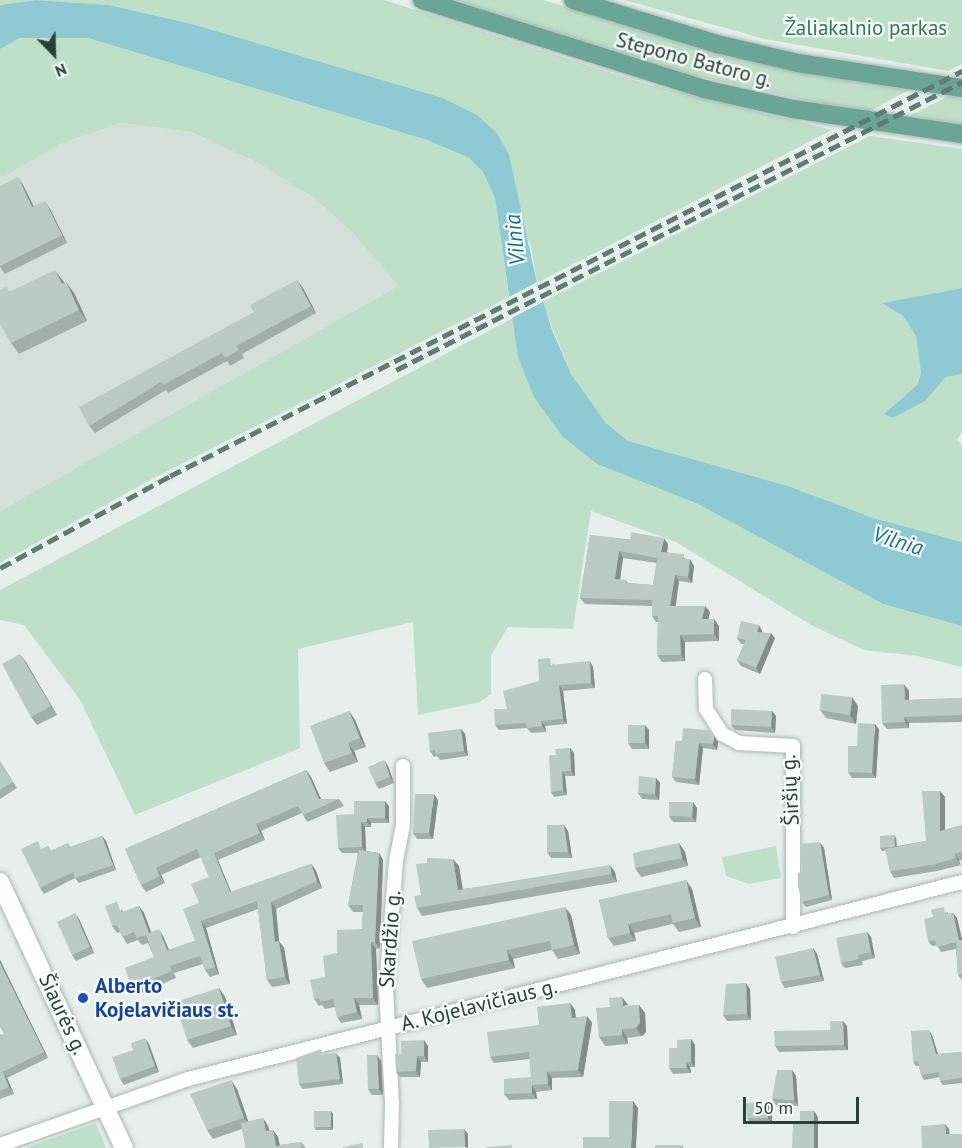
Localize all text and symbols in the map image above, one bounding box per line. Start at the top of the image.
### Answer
park label: Žaliakalnio parkas [785,15,947,41]
north arrow [24,24,84,84]
street label: Stepono Batoro g. [613,27,775,93]
text: N [52,59,70,82]
water label: Vilnia [499,213,531,267]
water label: Vilnia [870,521,926,561]
street label: Širšių g. [776,754,804,826]
street label: Skardžio g. [374,889,406,989]
street label: Šiaurės g. [33,969,93,1059]
place label: Alberto Kojelavičiaus st. [95,973,239,1023]
street label: A. Kojelavičiaus g. [398,973,560,1037]
marker: Alberto Kojelavičiaus st. [76,991,90,1005]
scale bar [746,1085,862,1123]
text: 50 m [754,1096,793,1119]

